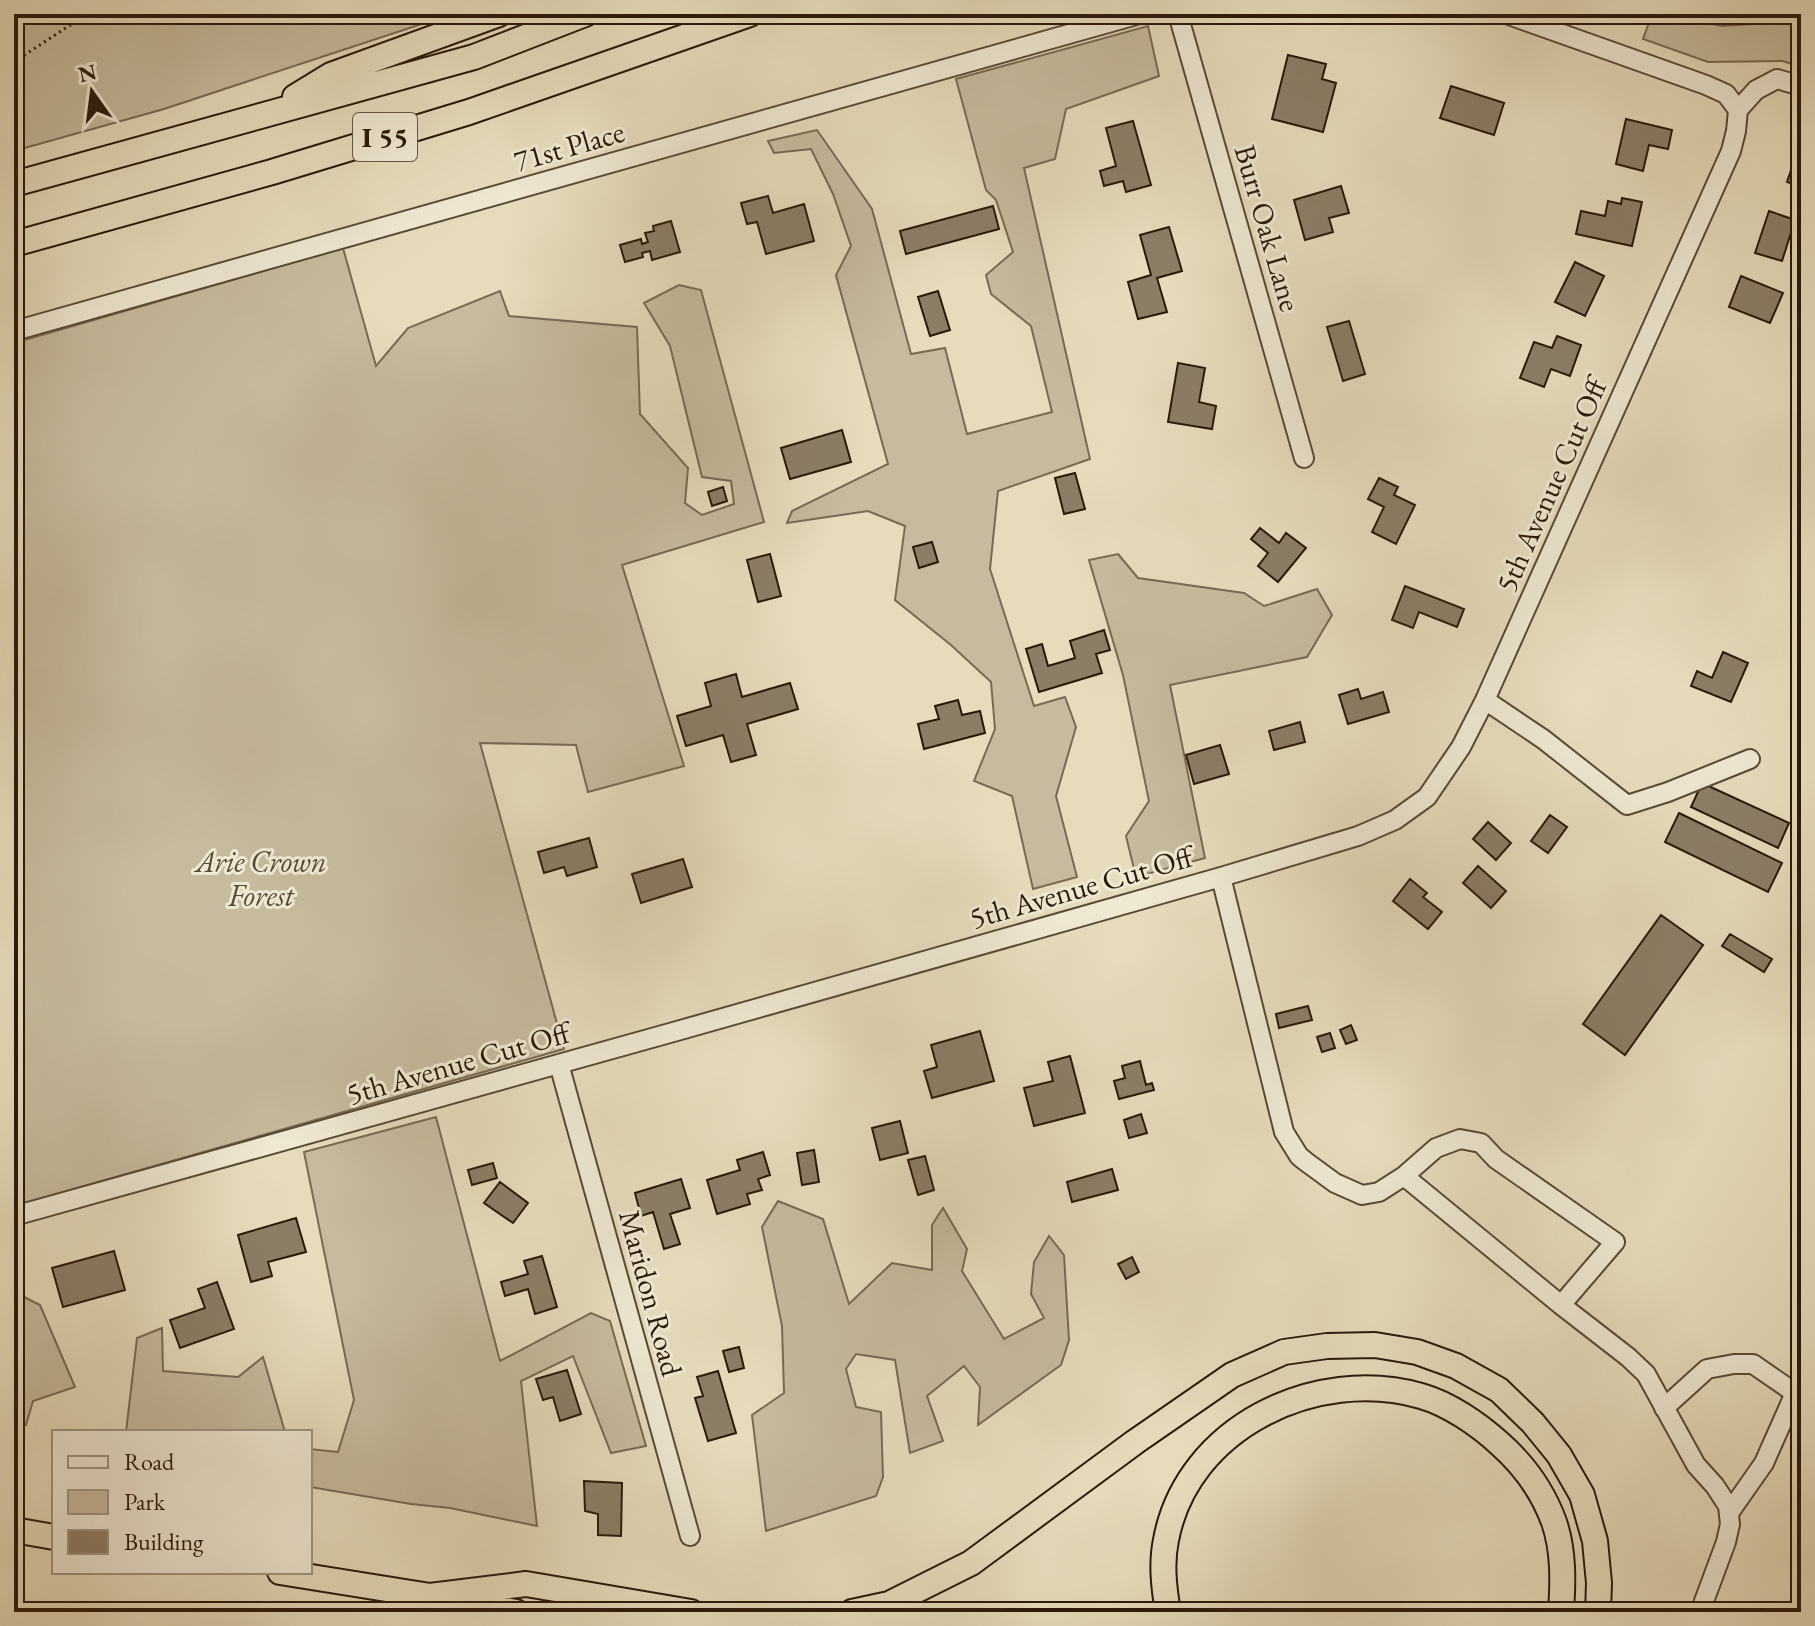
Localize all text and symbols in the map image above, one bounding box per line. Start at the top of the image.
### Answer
north arrow [52,52,132,132]
text: N [75,57,100,89]
street label: 71st Place [509,112,629,180]
road number: I 55 [353,113,417,161]
street label: Burr Oak Lane [1226,140,1310,316]
street label: 5th Avenue Cut Off [1486,369,1617,598]
street label: 5th Avenue Cut Off [965,836,1201,937]
park label: Arie Crown Forest [193,842,327,915]
street label: 5th Avenue Cut Off [342,1012,578,1113]
street label: Maridon Road [610,1206,692,1381]
legend [52,1430,312,1574]
text: Road [124,1446,175,1477]
text: Park [124,1486,166,1517]
text: Building [124,1526,204,1557]

